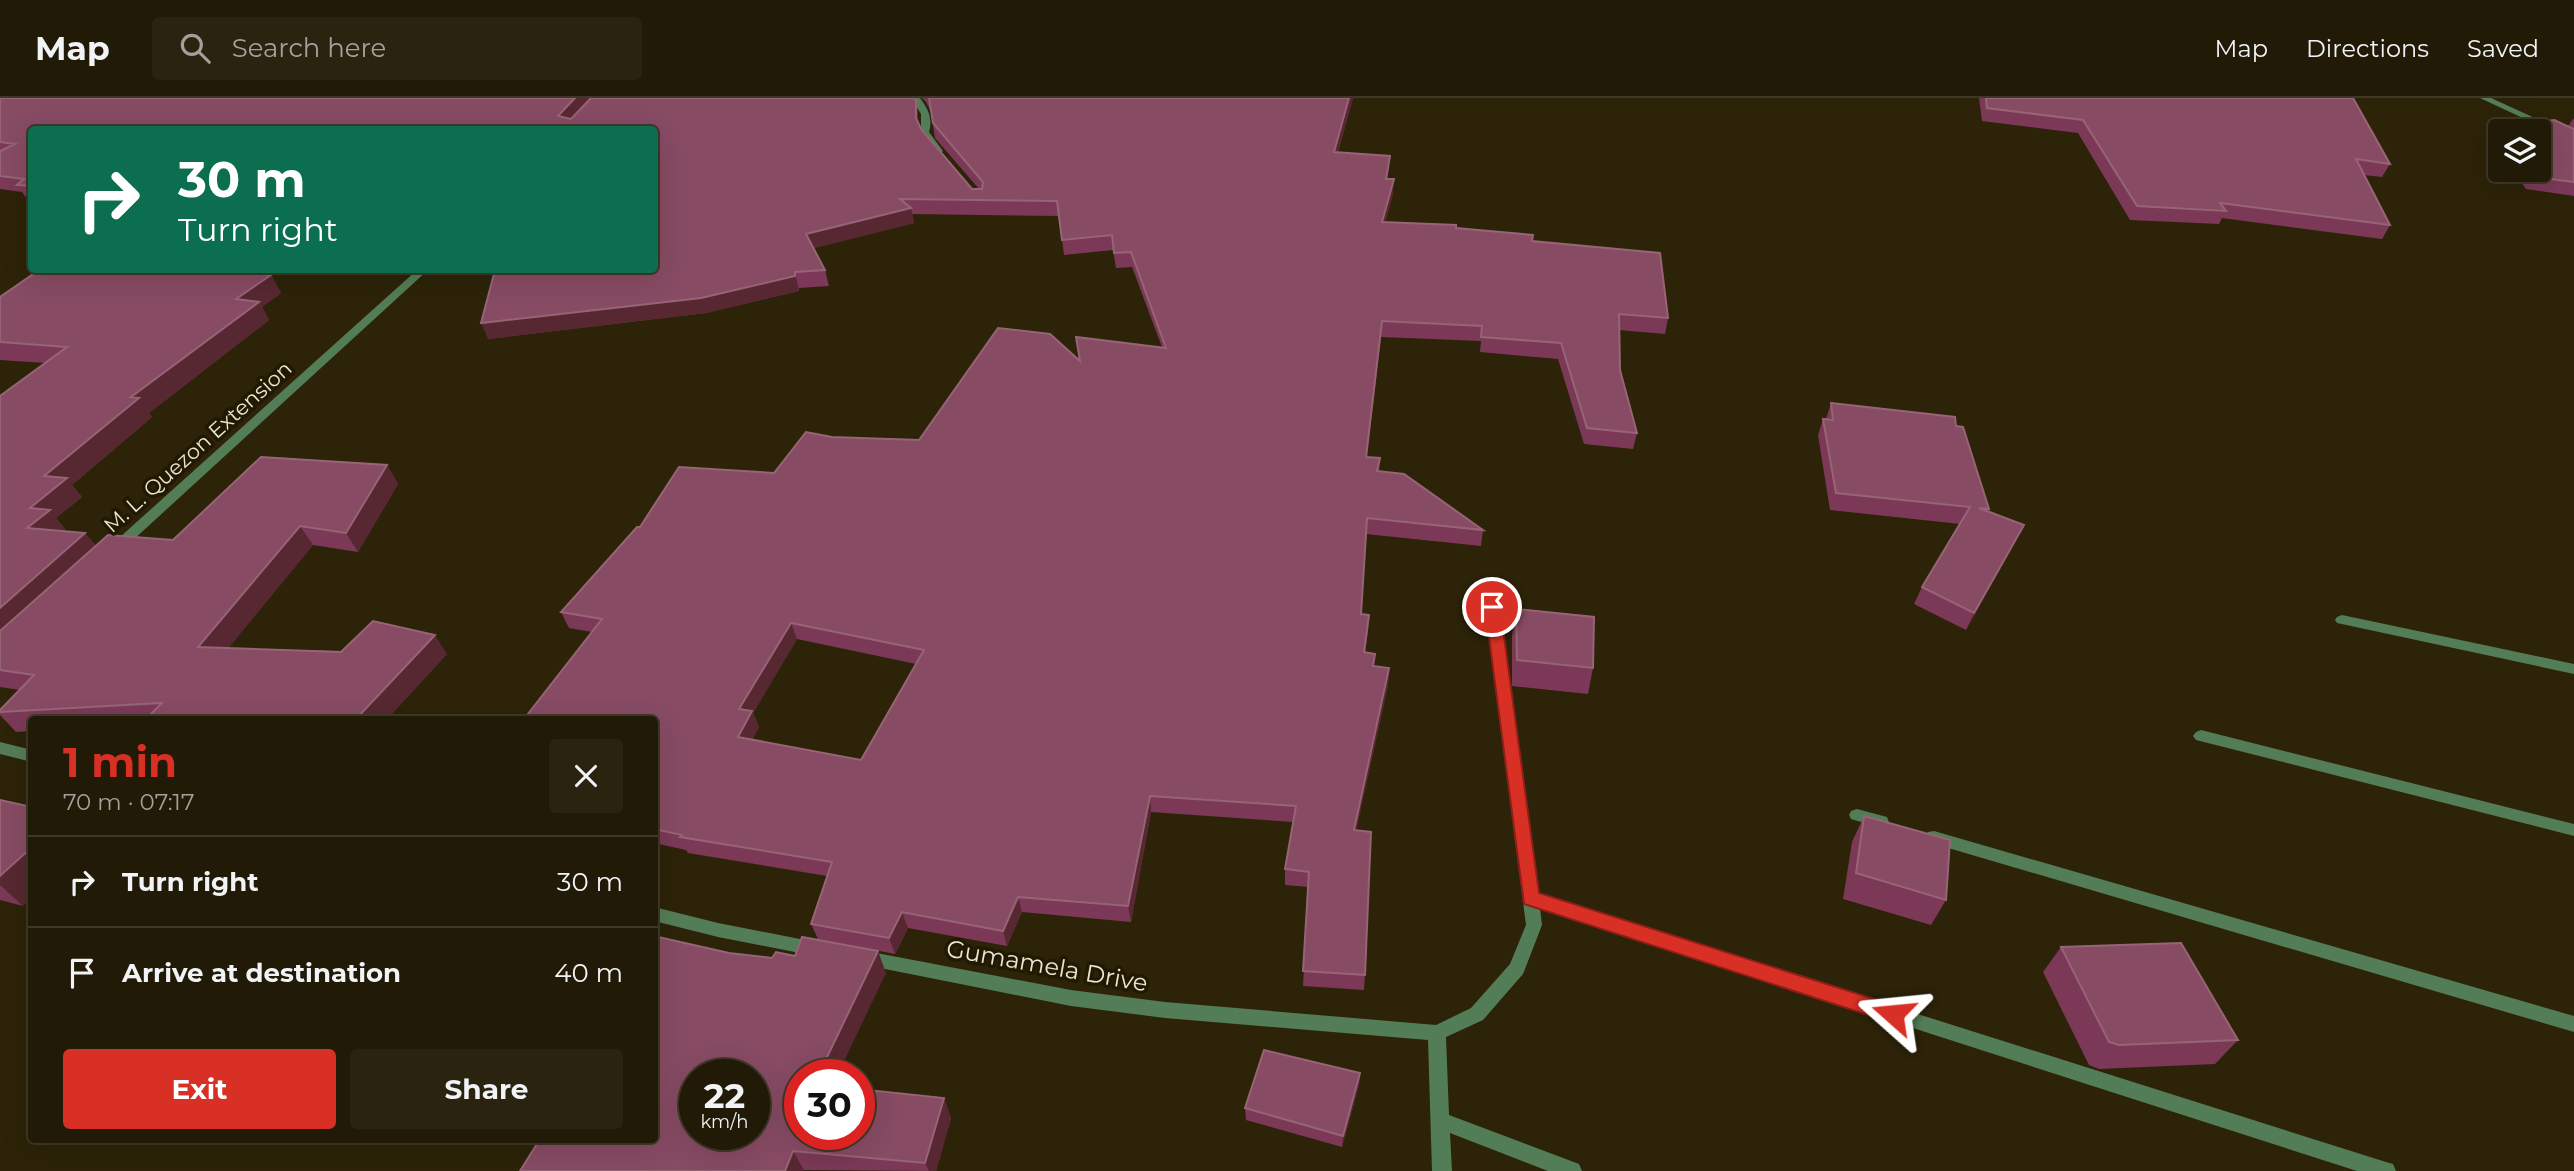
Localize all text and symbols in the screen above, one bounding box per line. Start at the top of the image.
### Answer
search box [152,17,642,80]
text: Map [35,28,110,68]
icon: search [176,29,214,67]
text: Search here [232,32,386,64]
text: Map [2215,34,2268,63]
text: Directions [2306,34,2429,63]
text: Saved [2467,34,2539,63]
map controls [2488,119,2551,182]
button: layers [2488,119,2551,182]
text: 30 m [178,150,306,209]
icon: right [63,154,154,245]
text: Turn right [178,210,338,249]
street label: M. L. Quezon Extension [99,356,297,538]
pin [1462,577,1522,637]
icon: arrive [1473,588,1511,626]
text: 1 min [63,736,177,788]
button: close [549,739,623,813]
text: 70 m · 07:17 [63,788,194,816]
icon: right [63,863,101,901]
text: Turn right [122,866,258,898]
text: 30 m [557,866,623,898]
street label: Gumamela Drive [944,934,1150,998]
icon: arrive [63,954,101,992]
text: Arrive at destination [122,957,401,989]
text: 40 m [554,957,623,989]
position arrow [1856,977,1930,1051]
button: Exit [63,1049,336,1129]
button: Share [350,1049,623,1129]
speed limit sign: 30 [784,1059,875,1150]
text: 22 [704,1074,745,1117]
text: km/h [700,1111,749,1133]

